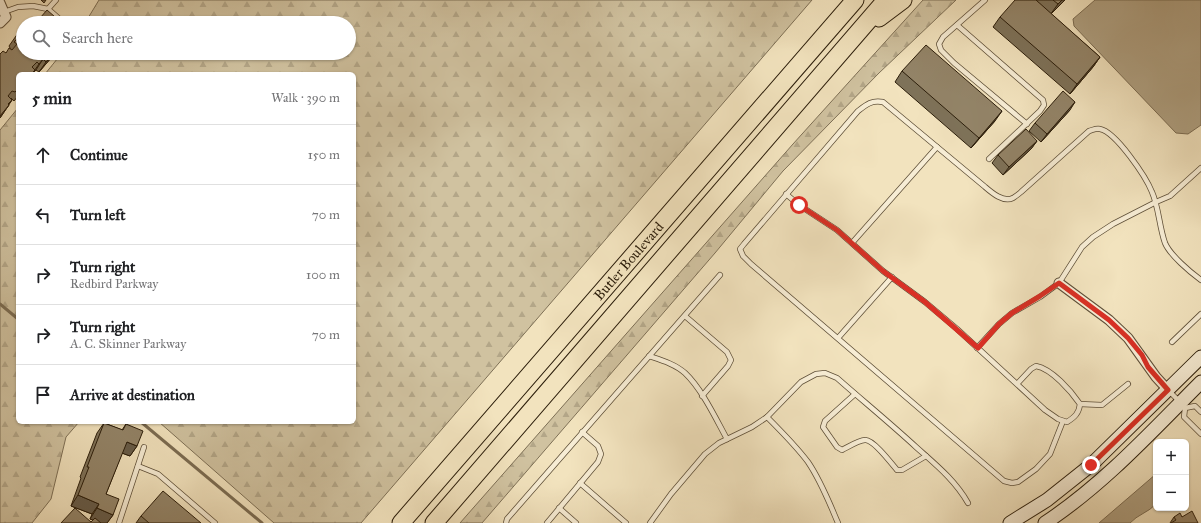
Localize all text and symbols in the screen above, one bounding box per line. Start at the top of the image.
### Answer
search box [16,16,356,60]
icon: search [30,27,52,49]
text: Search here [62,29,133,47]
text: 5 min [32,88,72,109]
text: Walk · 390 m [271,90,340,106]
icon: ahead [32,144,54,166]
text: Continue [70,146,128,164]
text: 150 m [308,147,340,163]
route start [790,196,808,214]
icon: left [32,204,54,226]
text: Turn left [70,206,126,224]
text: 70 m [312,207,340,223]
street label: Butler Boulevard [590,218,667,303]
text: Turn right [70,258,135,276]
icon: right [32,264,54,286]
text: 100 m [306,267,340,283]
text: Redbird Parkway [70,276,158,292]
text: Turn right [70,318,135,336]
icon: right [32,324,54,346]
text: 70 m [312,327,340,343]
text: A. C. Skinner Parkway [70,336,186,352]
icon: arrive [32,384,54,406]
text: Arrive at destination [70,386,195,404]
map controls [1153,439,1189,511]
button: + [1153,439,1189,475]
route end [1082,456,1100,474]
button: − [1153,475,1189,511]

